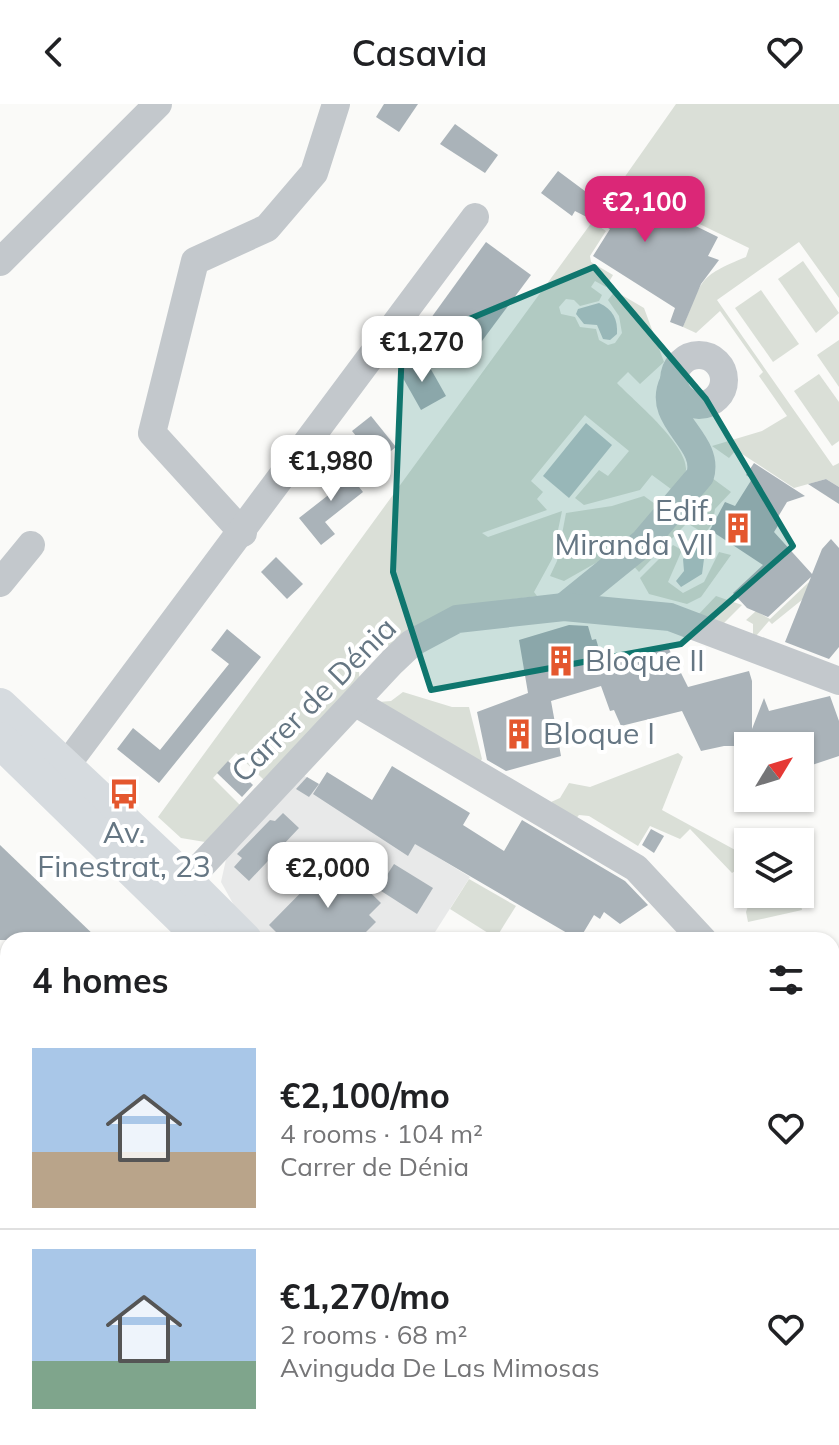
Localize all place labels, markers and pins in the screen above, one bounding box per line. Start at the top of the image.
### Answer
pin: €2,100 [580,176,710,244]
pin: €1,270 [357,316,487,384]
pin: €1,980 [266,435,396,503]
place label: Edif. Miranda VII [554,491,714,563]
building icon: Edif. Miranda VII [721,511,755,545]
place label: Bloque II [585,641,705,679]
building icon: Bloque II [544,644,578,678]
place label: Bloque I [543,714,655,752]
building icon: Bloque I [502,717,536,751]
bus stop icon: Av. Finestrat, 23 [107,777,141,811]
place label: Av. Finestrat, 23 [37,813,211,885]
pin: €2,000 [263,842,393,910]

